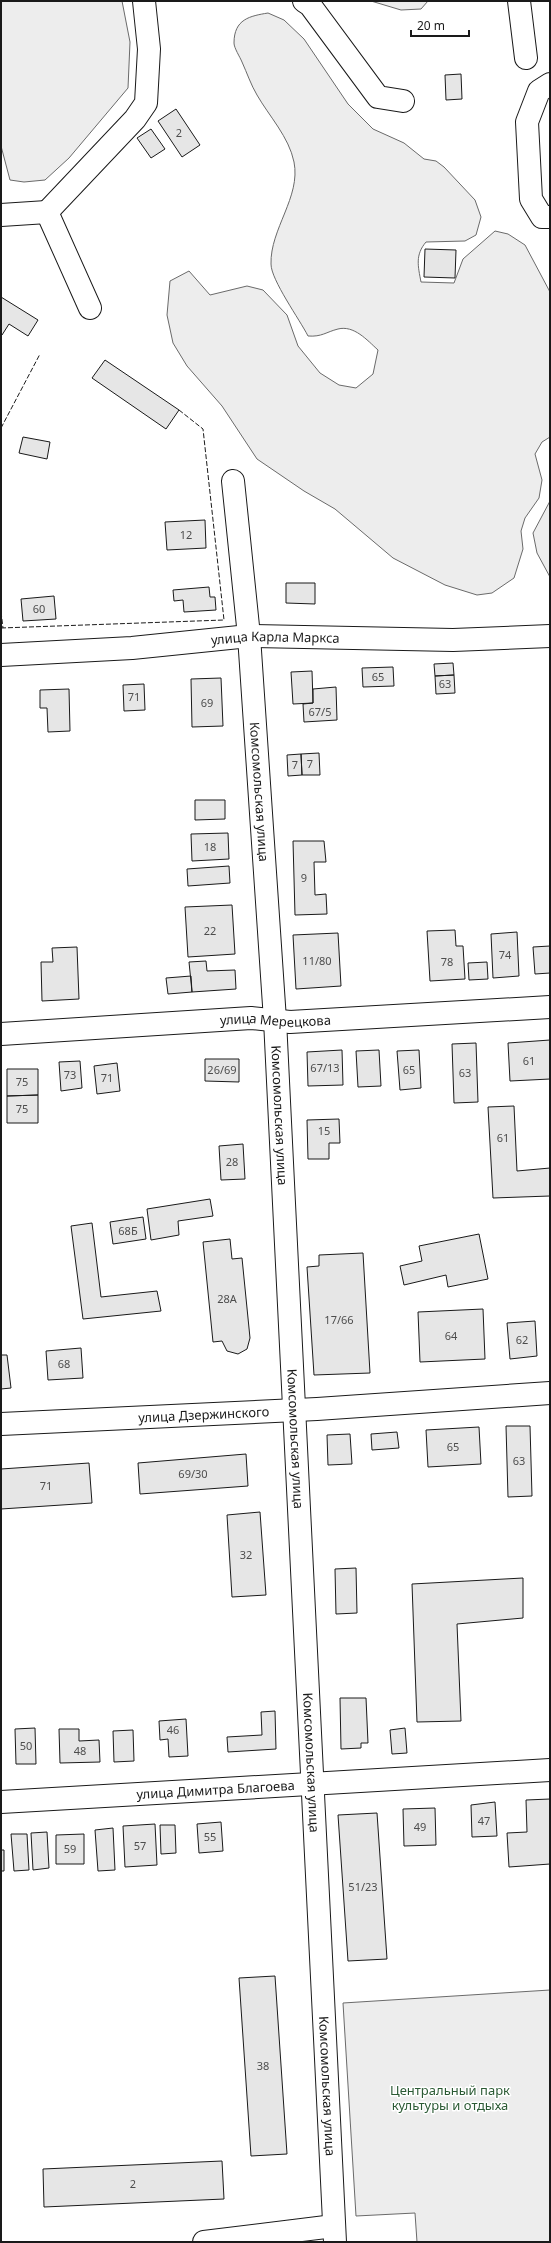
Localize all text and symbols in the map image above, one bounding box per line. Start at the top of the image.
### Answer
scale bar [411,12,469,38]
text: 20 m [417,17,445,34]
house number: 2 [176,125,182,140]
house number: 12 [180,527,192,542]
house number: 60 [33,601,45,616]
street label: улица Карла Маркса [210,627,340,649]
house number: 65 [372,669,384,684]
house number: 63 [439,676,451,691]
house number: 71 [128,689,140,704]
house number: 69 [201,695,213,710]
house number: 67/5 [309,704,331,719]
street label: Комсомольская улица [246,721,273,862]
house number: 7 [307,756,313,771]
house number: 7 [292,757,298,772]
house number: 18 [204,839,216,854]
house number: 9 [301,870,307,885]
house number: 22 [204,923,216,938]
house number: 74 [499,947,512,962]
house number: 11/80 [302,953,332,968]
house number: 78 [441,954,453,969]
street label: улица Мерецкова [219,1009,331,1031]
street label: Комсомольская улица [267,1045,292,1186]
house number: 61 [523,1053,535,1068]
house number: 67/13 [310,1060,340,1075]
house number: 26/69 [207,1062,237,1077]
house number: 65 [403,1062,415,1077]
house number: 63 [459,1065,471,1080]
house number: 73 [64,1067,76,1082]
house number: 71 [101,1070,113,1085]
house number: 75 [16,1074,28,1089]
house number: 75 [16,1101,28,1116]
house number: 15 [318,1123,330,1138]
house number: 61 [497,1130,509,1145]
house number: 28 [226,1154,238,1169]
house number: 68Б [118,1223,138,1238]
house number: 28А [217,1291,238,1306]
house number: 17/66 [324,1312,354,1327]
house number: 64 [445,1328,458,1343]
house number: 62 [516,1332,528,1347]
house number: 68 [58,1356,70,1371]
street label: Комсомольская улица [283,1368,308,1509]
street label: улица Дзержинского [138,1402,270,1426]
house number: 65 [447,1439,459,1454]
house number: 63 [513,1453,525,1468]
house number: 69/30 [178,1466,208,1481]
house number: 71 [40,1478,52,1493]
house number: 32 [240,1547,252,1562]
street label: Комсомольская улица [299,1692,324,1833]
house number: 46 [167,1722,179,1737]
house number: 50 [20,1738,32,1753]
house number: 48 [74,1743,86,1758]
street label: улица Димитра Благоева [136,1776,295,1803]
house number: 47 [478,1813,490,1828]
house number: 49 [414,1819,426,1834]
house number: 55 [204,1829,216,1844]
house number: 57 [134,1838,146,1853]
house number: 59 [64,1841,76,1856]
house number: 51/23 [348,1879,378,1894]
street label: Комсомольская улица [315,2016,340,2156]
house number: 38 [257,2058,269,2073]
park label: Центральный парк культуры и отдыха [390,2081,510,2114]
house number: 2 [130,2176,136,2191]

